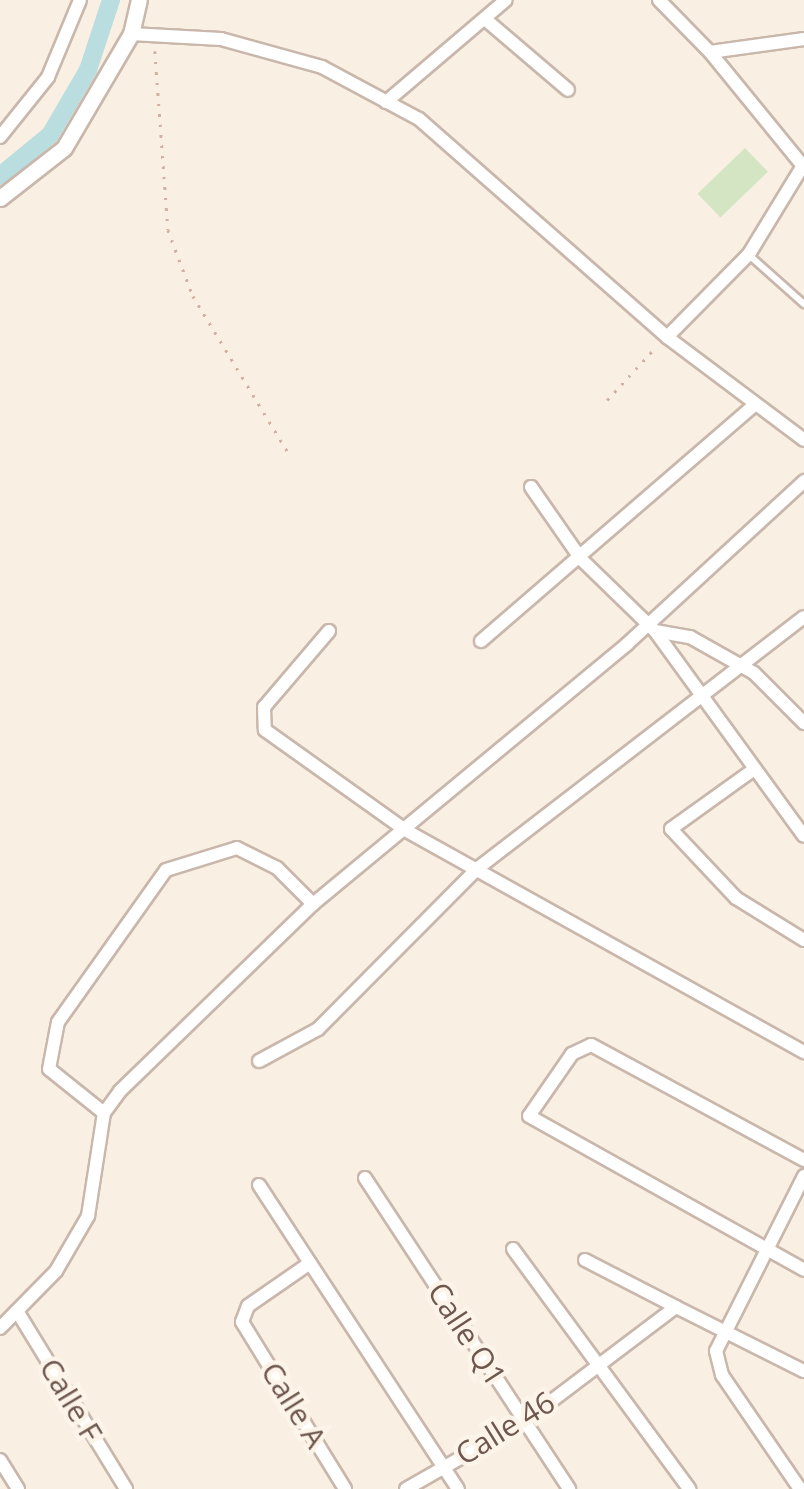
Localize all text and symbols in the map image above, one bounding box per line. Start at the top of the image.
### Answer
street label: Calle Q1 [420,1276,514,1392]
street label: Calle F [32,1352,110,1448]
street label: Calle A [254,1355,334,1455]
street label: Calle 46 [449,1384,561,1472]

